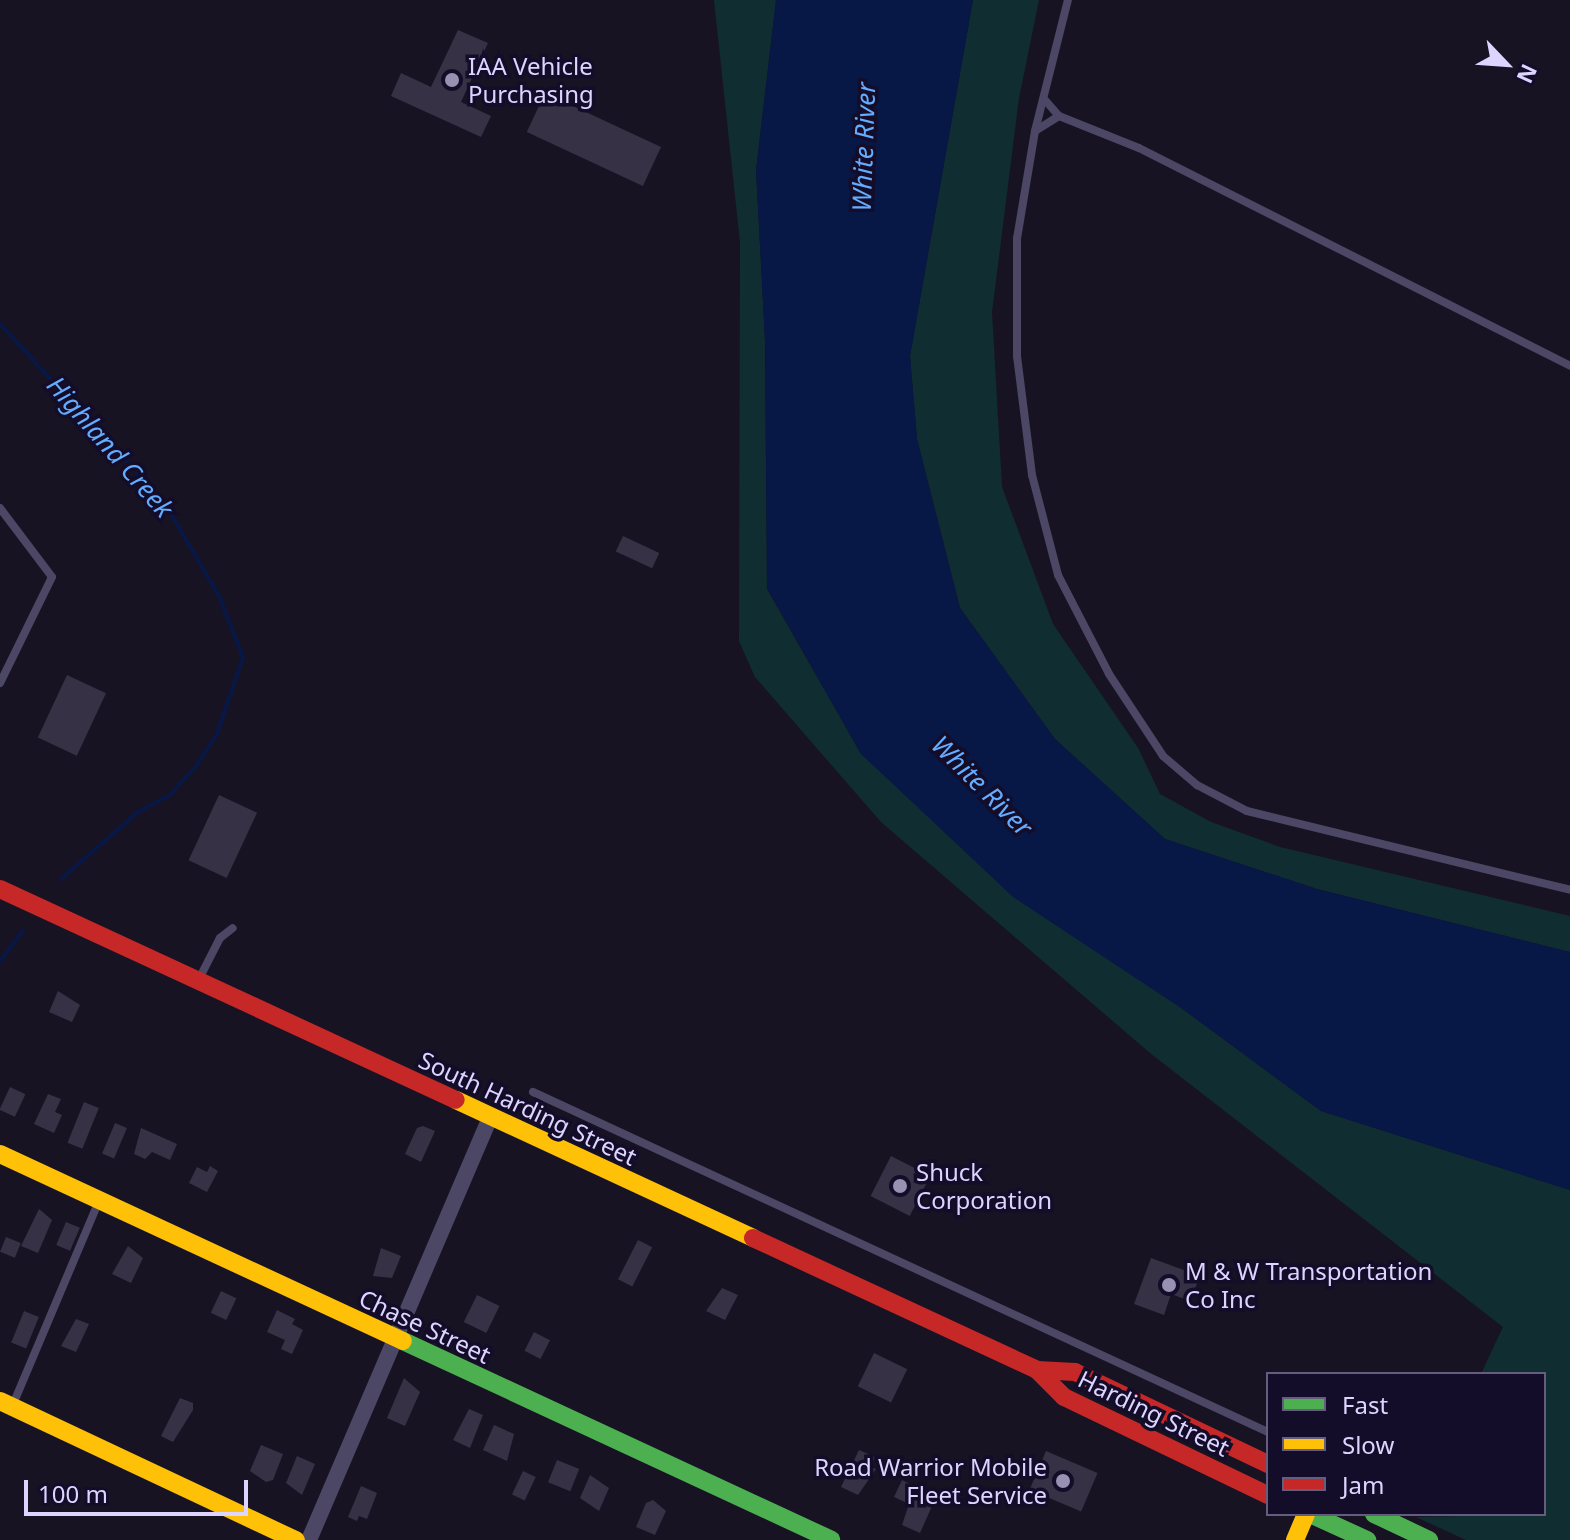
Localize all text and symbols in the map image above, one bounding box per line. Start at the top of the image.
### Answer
north arrow [1466,24,1546,104]
place label: IAA Vehicle Purchasing [468,52,594,108]
text: N [1510,60,1545,89]
marker: IAA Vehicle Purchasing [443,71,461,89]
water label: White River [846,82,882,212]
water label: Highland Creek [40,370,180,524]
water label: White River [925,729,1039,843]
street label: South Harding Street [415,1045,641,1171]
place label: Shuck Corporation [916,1158,1052,1214]
marker: Shuck Corporation [891,1177,909,1195]
place label: M & W Transportation Co Inc [1185,1257,1432,1313]
marker: M & W Transportation Co Inc [1160,1276,1178,1294]
street label: Chase Street [355,1283,495,1369]
street label: Harding Street [1074,1364,1234,1462]
legend [1266,1372,1546,1516]
text: Fast [1342,1388,1388,1421]
text: Slow [1342,1428,1394,1461]
place label: Road Warrior Mobile Fleet Service [814,1453,1047,1509]
scale bar [28,1464,252,1514]
text: Jam [1342,1468,1384,1501]
marker: Road Warrior Mobile Fleet Service [1054,1472,1072,1490]
text: 100 m [38,1477,108,1510]

